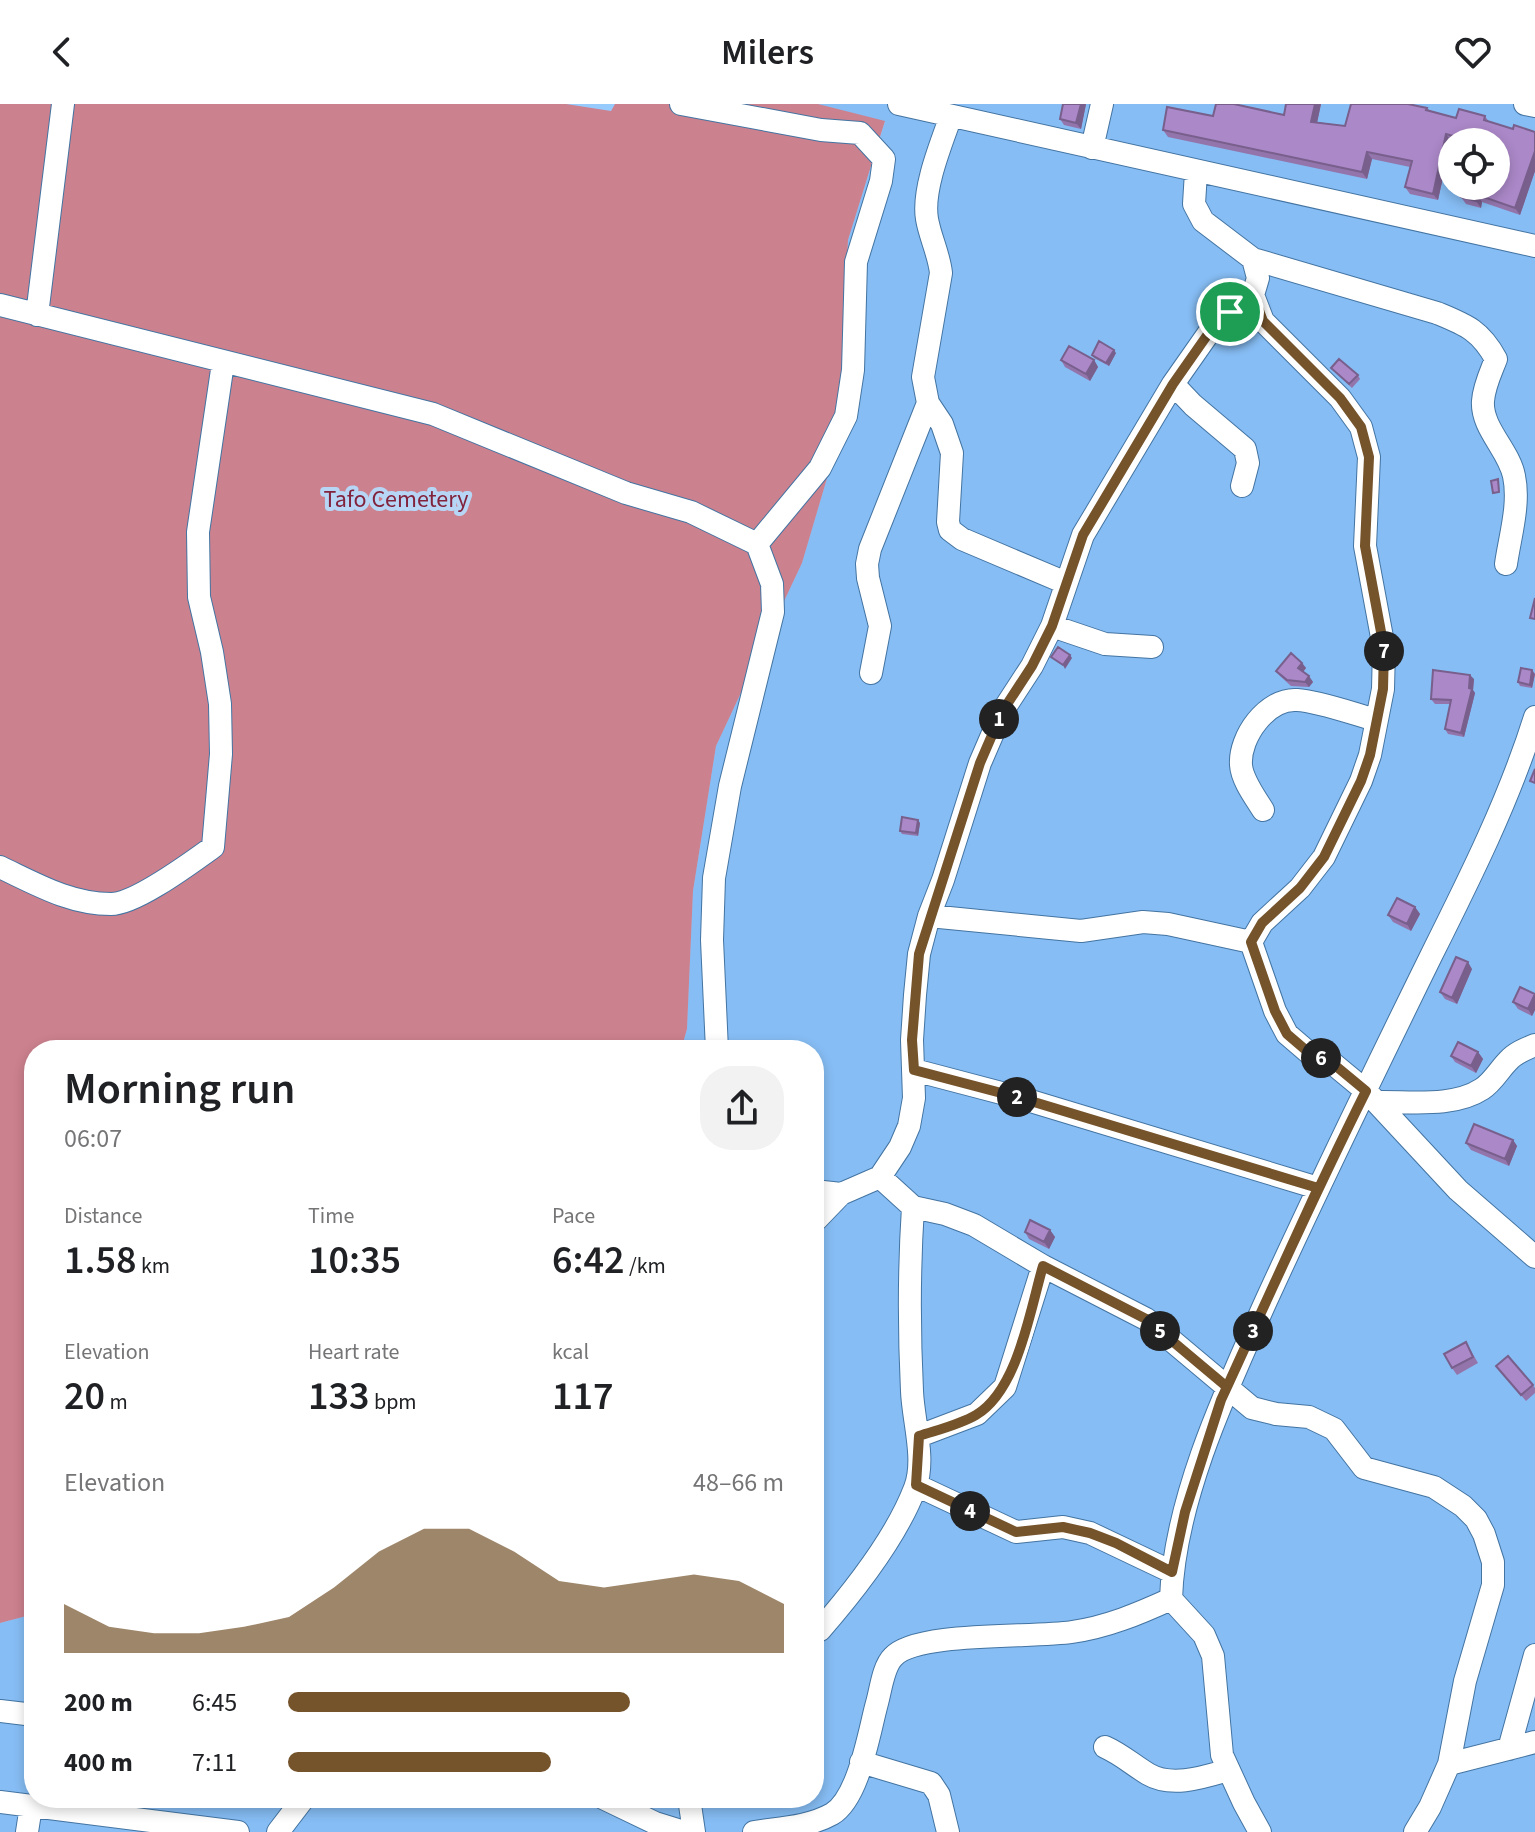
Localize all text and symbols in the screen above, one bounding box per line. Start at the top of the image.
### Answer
text: Milers [721,27,814,78]
icon: back [40,30,84,74]
icon: heart [1451,30,1495,74]
map controls [1438,128,1510,200]
button: locate [1438,128,1510,200]
pin [1196,278,1264,346]
icon: arrive [1208,290,1252,334]
park label: Tafo Cemetery [324,482,468,517]
pin: 7 [1364,631,1404,671]
text: 7 [1378,635,1390,667]
pin: 1 [979,699,1019,739]
text: 1 [993,703,1005,735]
pin: 6 [1301,1038,1341,1078]
text: 6 [1315,1042,1327,1074]
text: Morning run [64,1058,295,1121]
button: share [700,1066,784,1150]
pin: 2 [997,1077,1037,1117]
text: 2 [1011,1081,1023,1113]
text: 06:07 [64,1120,122,1157]
text: Distance [64,1200,142,1232]
text: Time [308,1200,354,1232]
text: Pace [552,1200,595,1232]
text: 1.58 [64,1232,137,1289]
text: 10:35 [308,1232,401,1289]
text: 6:42 [552,1232,625,1289]
text: km [137,1250,170,1282]
text: /km [625,1250,666,1282]
pin: 5 [1140,1311,1180,1351]
pin: 3 [1233,1311,1273,1351]
text: 5 [1154,1315,1166,1347]
text: 3 [1247,1315,1259,1347]
text: Elevation [64,1336,150,1368]
text: Heart rate [308,1336,399,1368]
text: kcal [552,1336,589,1368]
text: 20 [64,1368,105,1425]
text: 133 [308,1368,370,1425]
text: 117 [552,1368,614,1425]
text: m [105,1386,128,1418]
text: bpm [370,1386,417,1418]
text: Elevation [64,1464,165,1501]
text: 48–66 m [693,1464,784,1501]
pin: 4 [950,1491,990,1531]
text: 4 [964,1495,976,1527]
text: 200 m [64,1684,133,1721]
text: 6:45 [192,1684,237,1721]
text: 400 m [64,1744,133,1781]
text: 7:11 [192,1744,237,1781]

